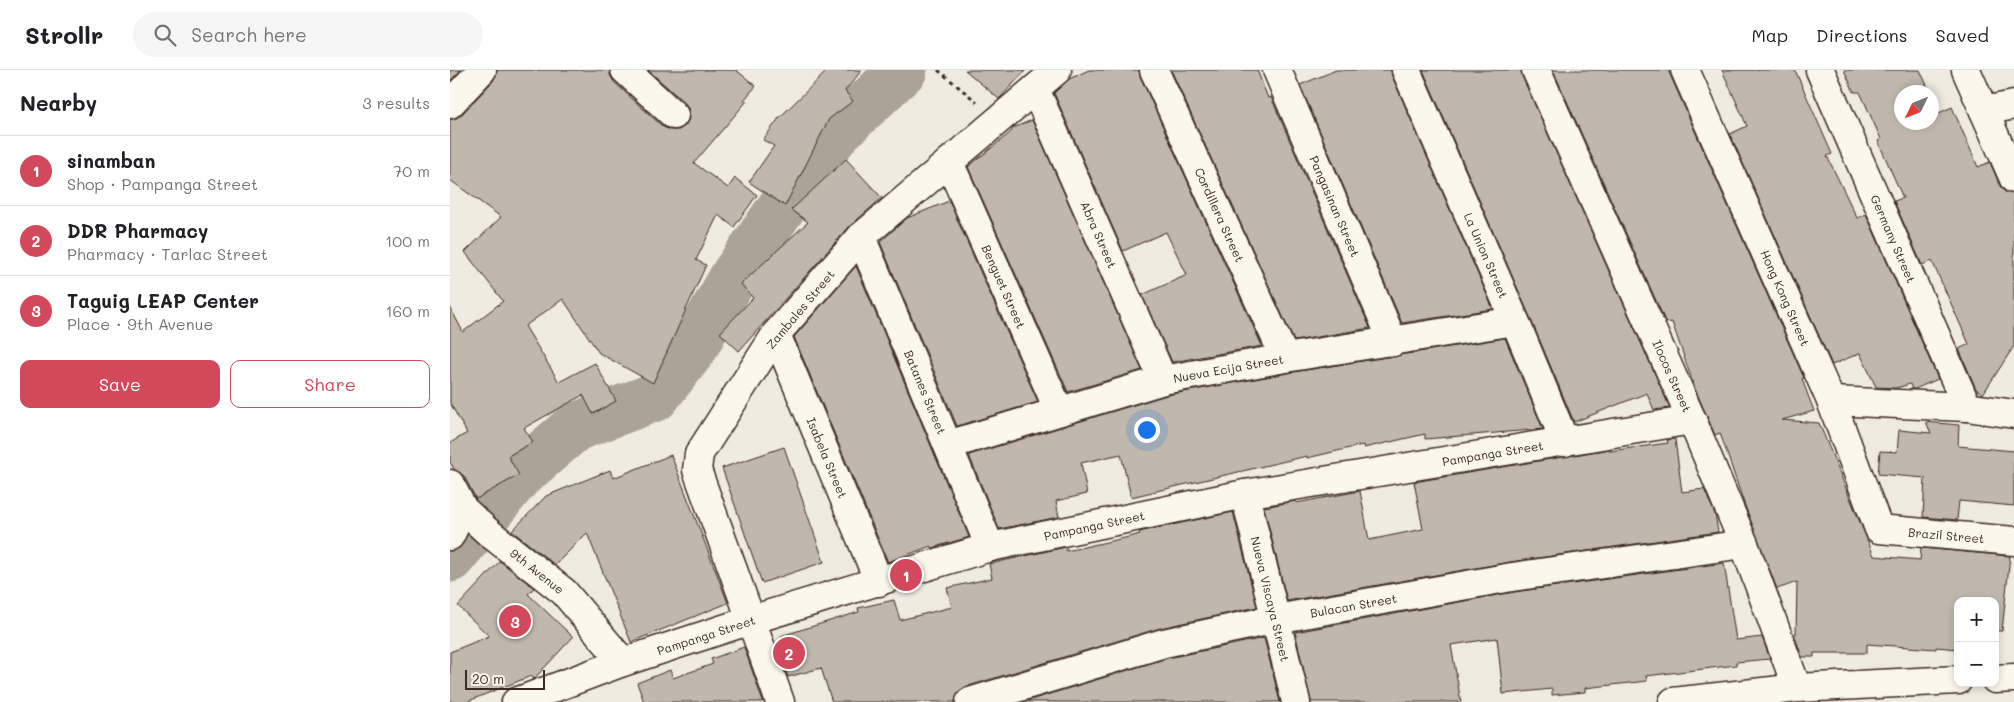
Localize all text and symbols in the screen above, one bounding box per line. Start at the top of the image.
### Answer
search box [133,12,483,57]
text: Strollr [25,19,103,50]
icon: search [151,21,179,49]
text: Search here [191,22,307,47]
text: Map [1751,23,1788,47]
text: Directions [1816,23,1908,47]
text: Saved [1936,23,1989,47]
north arrow [1894,85,1939,130]
text: Nearby [20,89,97,116]
text: 3 results [362,92,430,113]
text: sinamban [67,148,155,173]
street label: Pangasinan Street [1306,153,1364,259]
text: 1 [32,160,40,181]
text: 70 m [393,160,430,181]
street label: Cordillera Street [1191,165,1248,265]
text: Shop · Pampanga Street [67,173,258,194]
street label: Germany Street [1867,192,1920,285]
street label: Abra Street [1077,199,1121,271]
street label: La Union Street [1461,210,1512,301]
text: DDR Pharmacy [67,218,208,243]
text: 2 [32,230,40,251]
text: 100 m [385,230,430,251]
street label: Benguet Street [978,242,1029,331]
text: Pharmacy · Tarlac Street [67,243,268,264]
street label: Hong Kong Street [1757,247,1814,348]
street label: Zambales Street [762,266,838,352]
text: Taguig LEAP Center [67,288,259,313]
text: 3 [31,300,41,321]
text: 160 m [385,300,430,321]
text: Place · 9th Avenue [67,313,213,334]
street label: Ilocos Street [1649,337,1695,415]
street label: Batanes Street [901,348,950,437]
street label: Nueva Ecija Street [1172,350,1285,386]
button: Save [20,360,220,408]
button: Share [230,360,430,408]
street label: Isabela Street [803,415,851,501]
your location [1134,417,1160,443]
street label: Pampanga Street [1441,437,1545,469]
street label: Pampanga Street [1042,507,1146,544]
street label: Brazil Street [1907,524,1985,546]
street label: Nueva Viscaya Street [1248,535,1294,663]
street label: 9th Avenue [507,545,568,597]
pin: 1 [890,556,922,594]
street label: Bulacan Street [1309,590,1398,621]
map controls [1954,597,1999,687]
button: + [1954,597,1999,642]
pin: 3 [499,602,531,640]
street label: Pampanga Street [655,612,757,658]
pin: 2 [773,634,805,672]
button: − [1954,642,1999,687]
scale bar [465,667,545,690]
text: 20 m [472,669,504,688]

